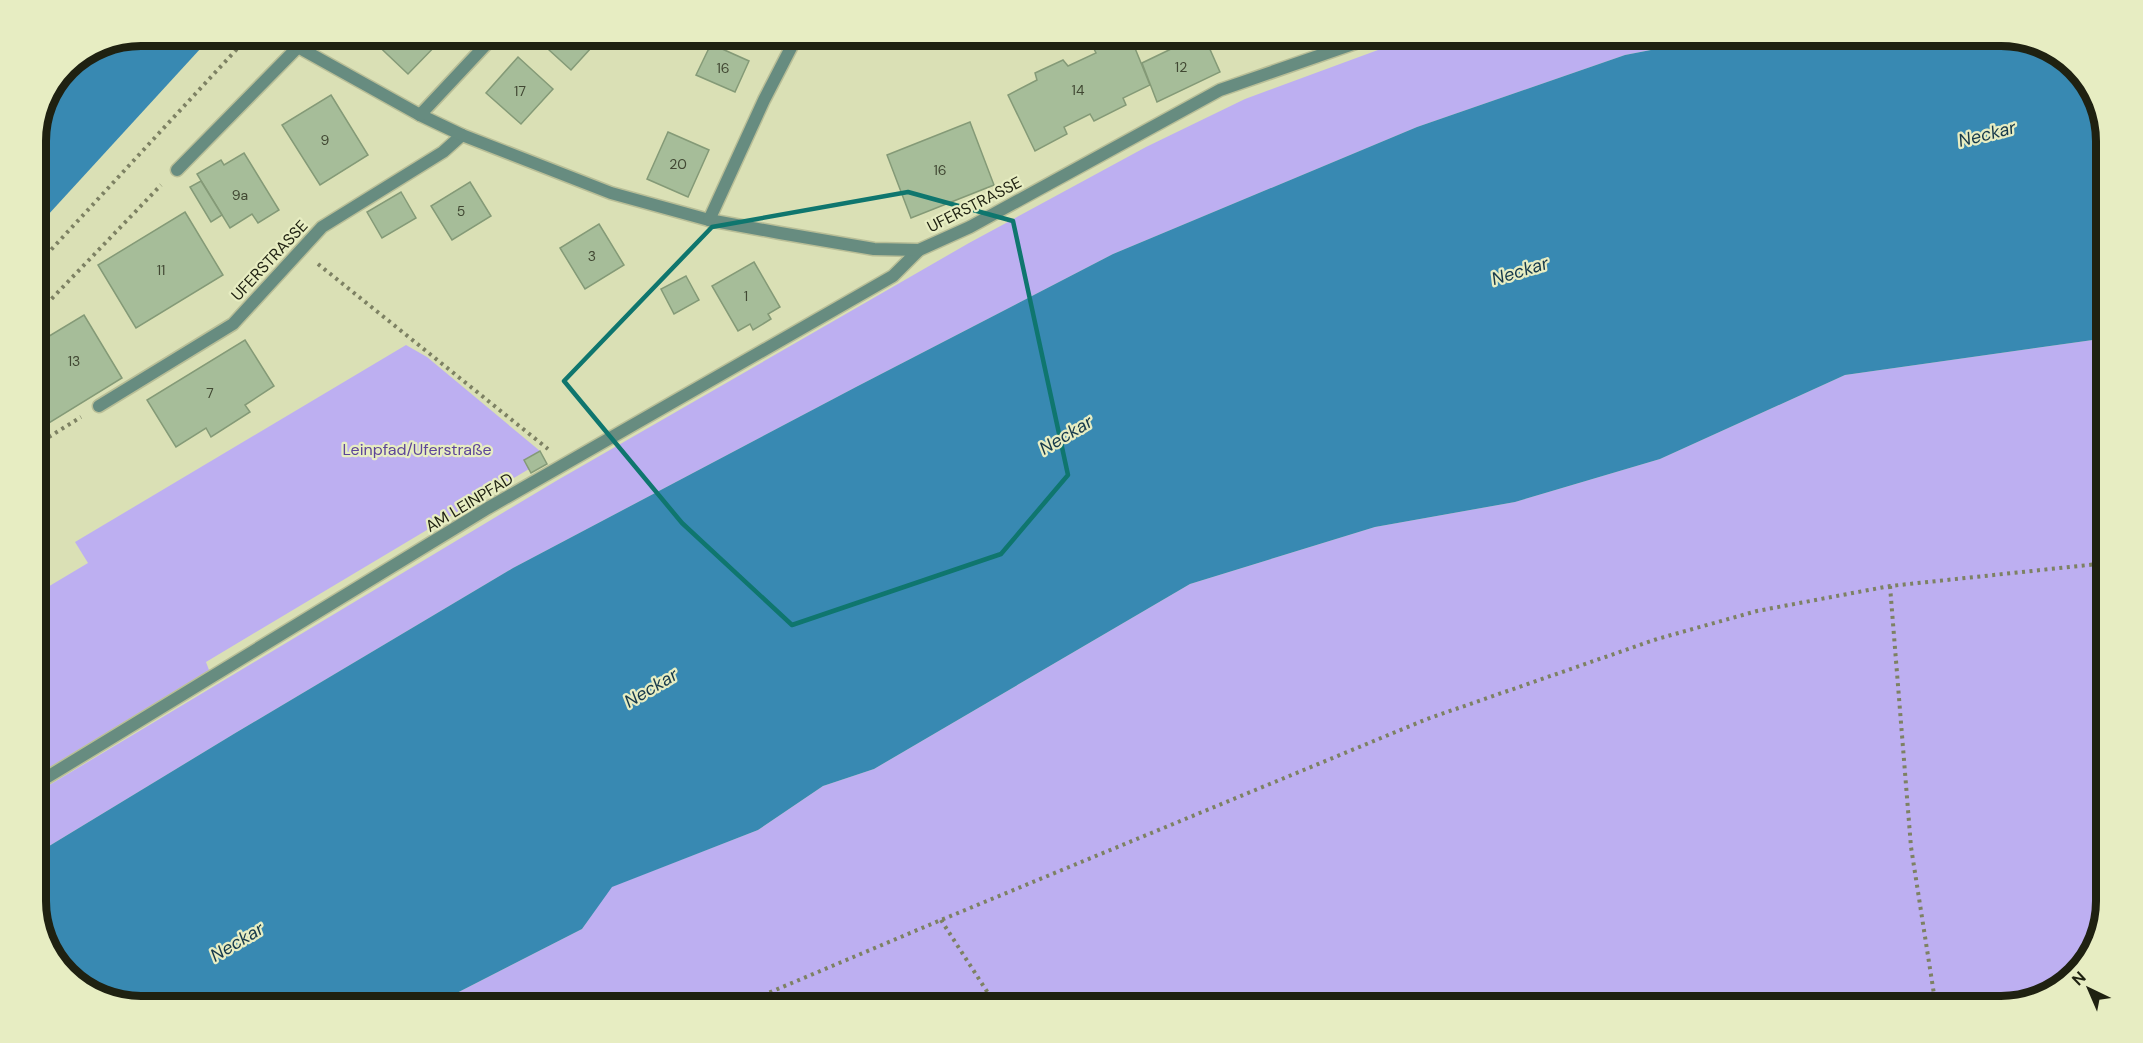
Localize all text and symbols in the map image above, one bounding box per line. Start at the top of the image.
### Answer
house number: 12 [1175,58,1187,76]
house number: 16 [716,59,730,77]
house number: 14 [1072,81,1085,99]
house number: 17 [514,82,526,100]
water label: Neckar [1956,115,2020,153]
house number: 9 [321,131,330,149]
house number: 20 [669,155,687,173]
house number: 16 [933,161,947,179]
street label: UFERSTRASSE [923,172,1025,237]
house number: 9a [232,186,248,204]
house number: 5 [457,202,465,220]
street label: UFERSTRASSE [226,215,312,305]
house number: 3 [588,247,596,265]
water label: Neckar [1489,251,1553,291]
house number: 11 [157,261,165,279]
house number: 1 [744,287,748,305]
house number: 13 [68,352,80,370]
house number: 7 [206,384,214,402]
water label: Neckar [1035,409,1098,460]
park label: Leinpfad/Uferstraße [343,439,491,460]
street label: AM LEINPFAD [421,468,517,537]
water label: Neckar [620,662,683,713]
water label: Neckar [206,916,269,967]
north arrow [2059,959,2119,1019]
text: N [2067,967,2090,990]

